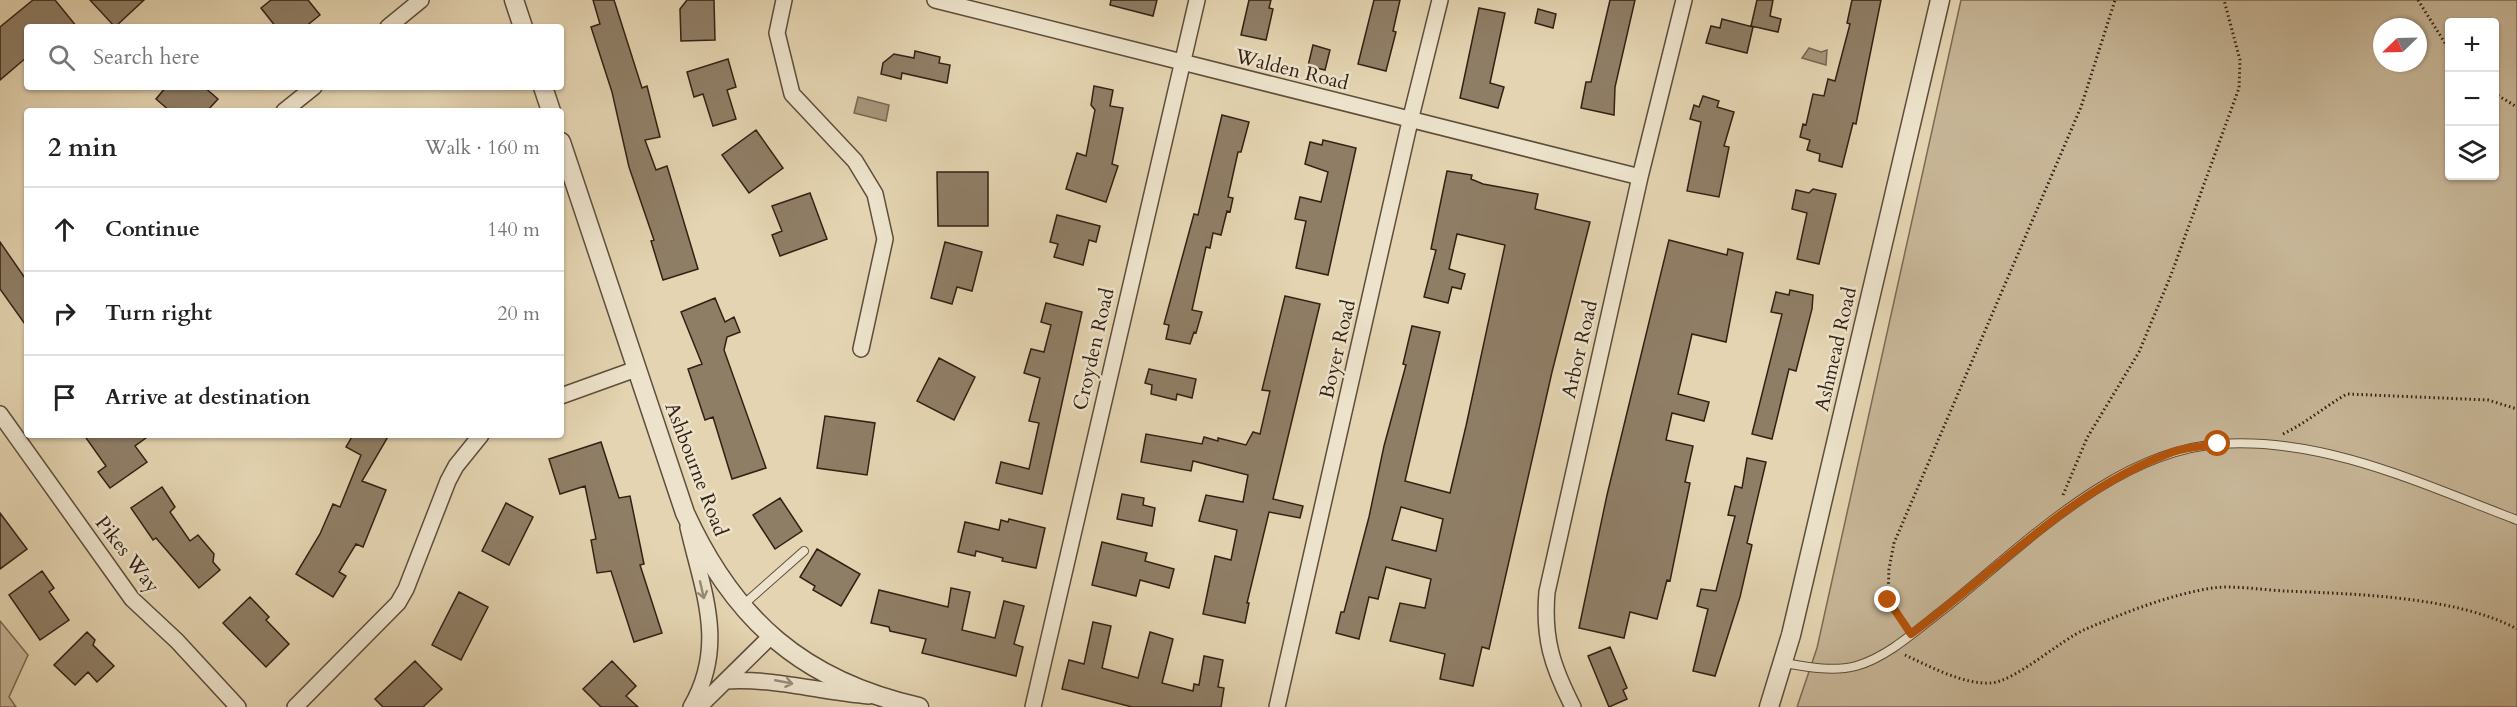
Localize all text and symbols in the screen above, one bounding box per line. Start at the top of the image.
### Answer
north arrow [2373,18,2427,72]
map controls [2445,18,2499,180]
button: + [2445,18,2499,72]
search box [24,24,564,90]
icon: search [45,41,78,74]
text: Search here [93,42,200,72]
street label: Walden Road [1231,42,1352,97]
button: − [2445,72,2499,126]
button: layers [2445,126,2499,180]
text: 2 min [48,130,117,165]
text: Walk · 160 m [425,134,540,161]
icon: ahead [48,213,81,246]
text: Continue [105,214,200,244]
text: 140 m [487,216,540,243]
street label: Ashmead Road [1808,284,1863,414]
street label: Croyden Road [1066,285,1121,413]
icon: right [48,297,81,330]
street label: Boyer Road [1313,297,1362,401]
street label: Arbor Road [1555,297,1604,401]
text: Turn right [105,298,212,328]
text: 20 m [497,300,540,327]
icon: arrive [48,381,81,414]
text: Arrive at destination [105,382,310,412]
street label: Ashbourne Road [659,398,735,540]
route start [2204,430,2230,456]
street label: Pikes Way [89,510,166,599]
one-way arrow [697,581,709,600]
route end [1874,586,1900,612]
one-way arrow [774,677,794,688]

